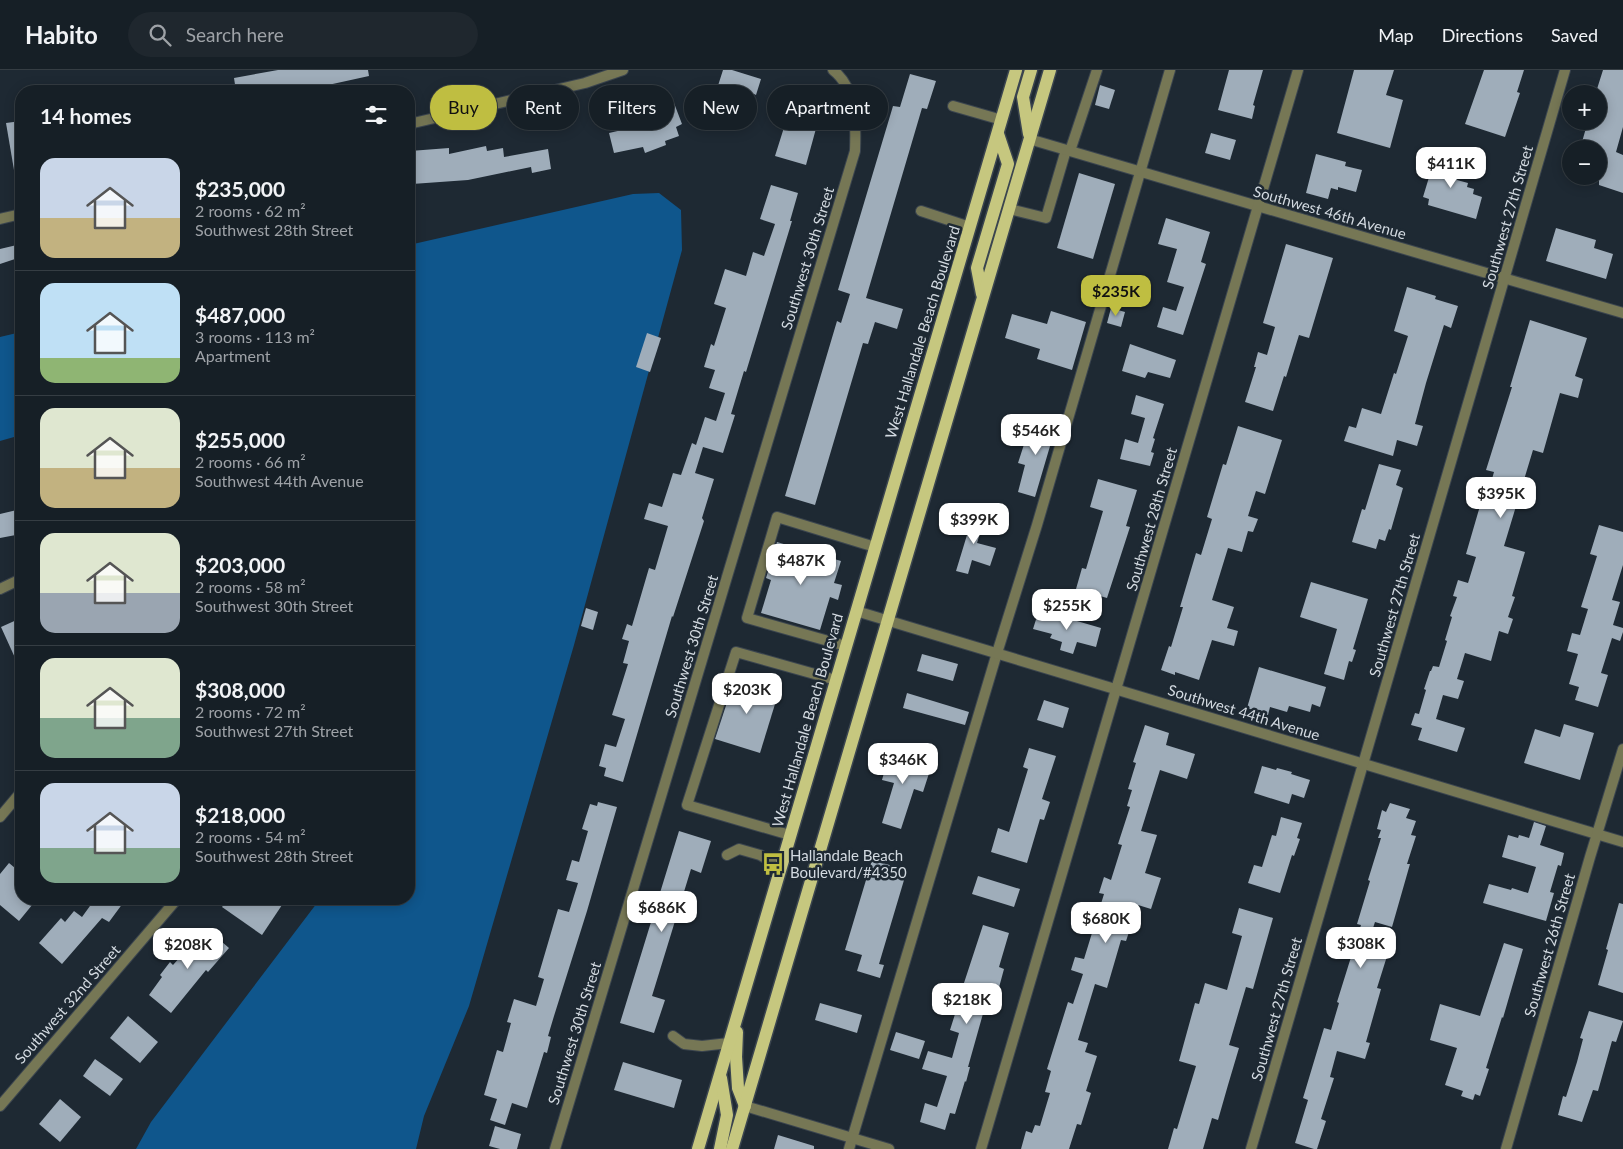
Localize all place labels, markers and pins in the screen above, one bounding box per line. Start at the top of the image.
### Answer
pin: $411K [1416,146,1486,189]
pin: $235K [1081,274,1151,317]
pin: $546K [1001,414,1071,456]
pin: $395K [1466,476,1536,519]
pin: $399K [939,502,1009,545]
pin: $487K [766,544,836,586]
pin: $255K [1032,588,1102,631]
pin: $203K [712,672,782,715]
pin: $346K [868,742,938,785]
place label: Hallandale Beach Boulevard/#4350 [790,846,907,881]
bus stop icon: Hallandale Beach Boulevard/#4350 [760,851,786,877]
pin: $686K [627,890,697,933]
pin: $680K [1071,902,1141,944]
pin: $308K [1326,926,1396,969]
pin: $208K [153,928,223,970]
pin: $218K [932,982,1002,1025]

